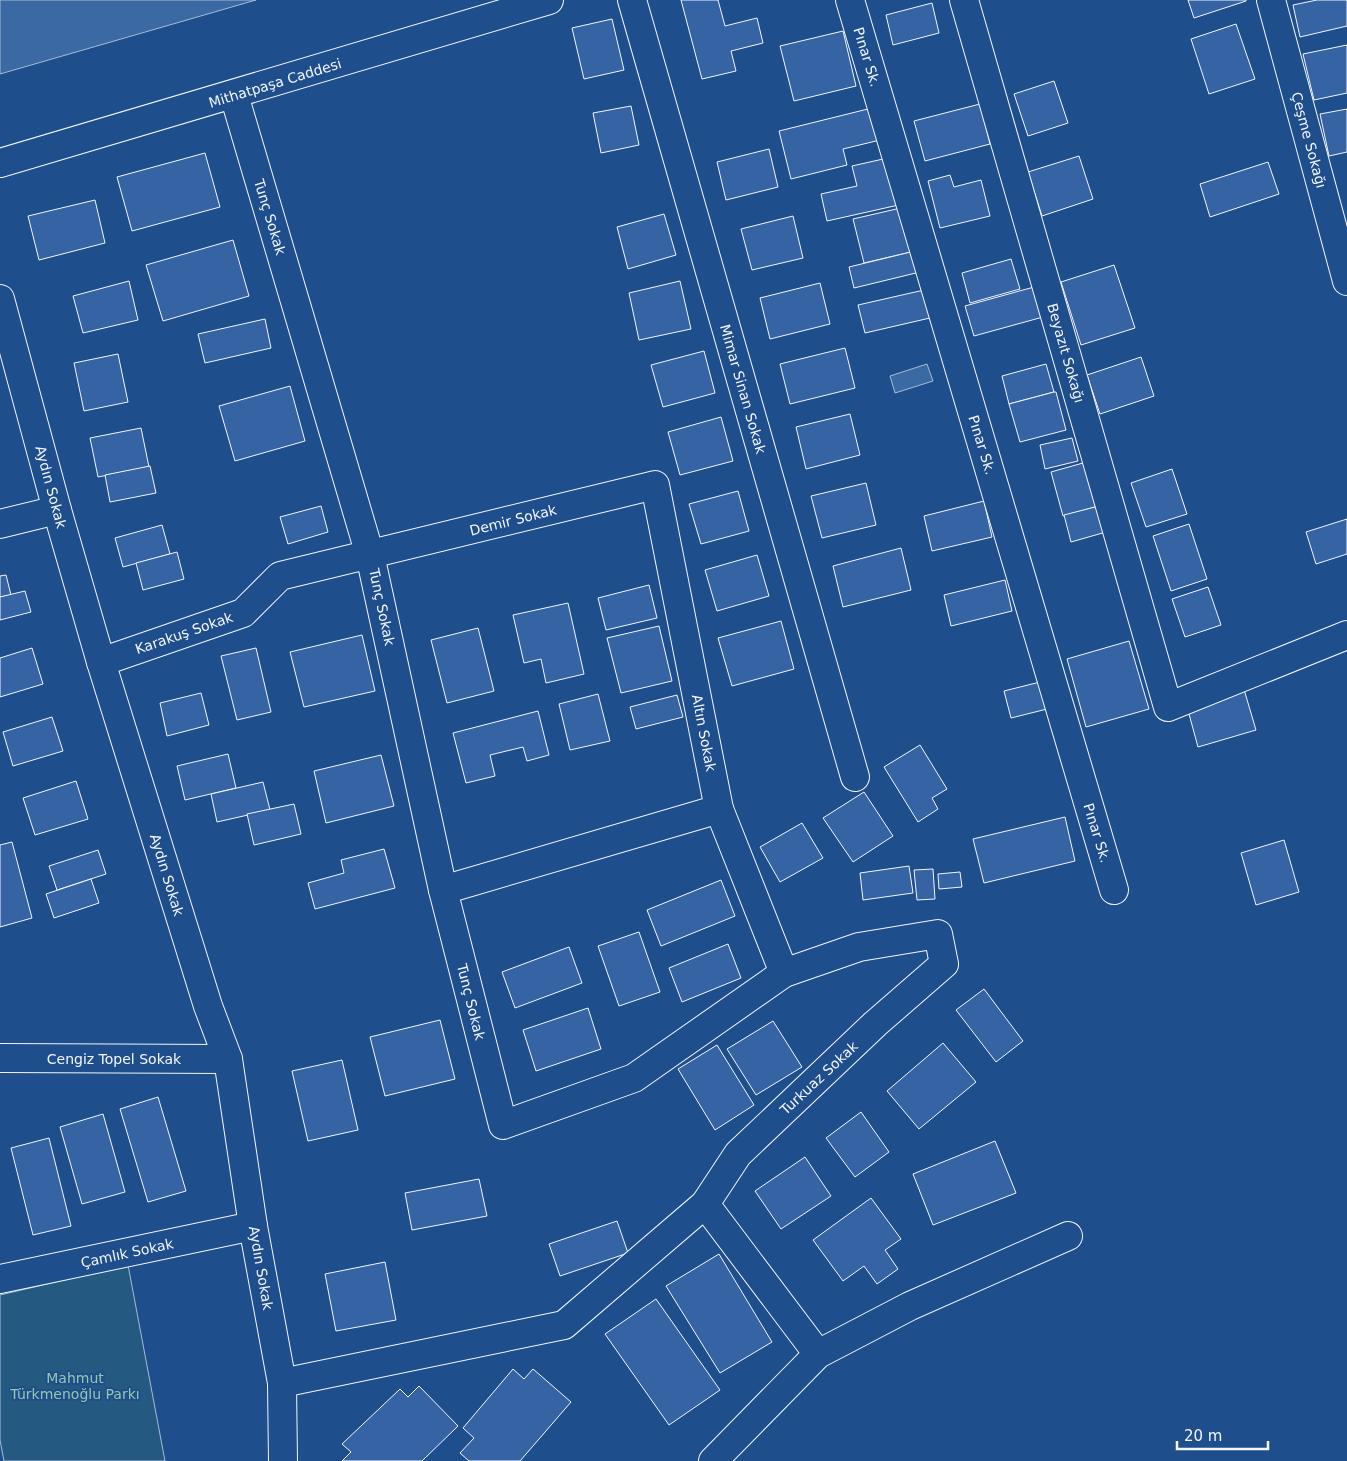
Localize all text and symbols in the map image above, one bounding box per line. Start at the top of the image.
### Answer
street label: Pınar Sk. [850,25,884,89]
street label: Mithatpaşa Caddesi [207,55,343,111]
street label: Çeşme Sokağı [1288,90,1330,190]
street label: Tunç Sokak [251,176,289,258]
street label: Beyazıt Sokağı [1044,301,1088,405]
street label: Mimar Sinan Sokak [717,322,769,456]
street label: Pınar Sk. [965,413,999,477]
street label: Aydın Sokak [32,444,70,531]
street label: Demir Sokak [468,501,559,539]
street label: Tunç Sokak [366,566,398,648]
street label: Karakuş Sokak [133,609,236,657]
street label: Altın Sokak [689,693,719,774]
street label: Pınar Sk. [1080,801,1114,865]
street label: Aydın Sokak [147,832,187,919]
street label: Tunç Sokak [454,961,488,1043]
street label: Turkuaz Sokak [776,1037,862,1119]
street label: Cengiz Topel Sokak [47,1051,182,1067]
street label: Aydın Sokak [246,1225,276,1312]
street label: Çamlık Sokak [79,1235,176,1271]
park label: Mahmut Türkmenoğlu Parkı [9,1370,140,1402]
scale bar [1177,1418,1268,1450]
text: 20 m [1184,1427,1222,1445]

